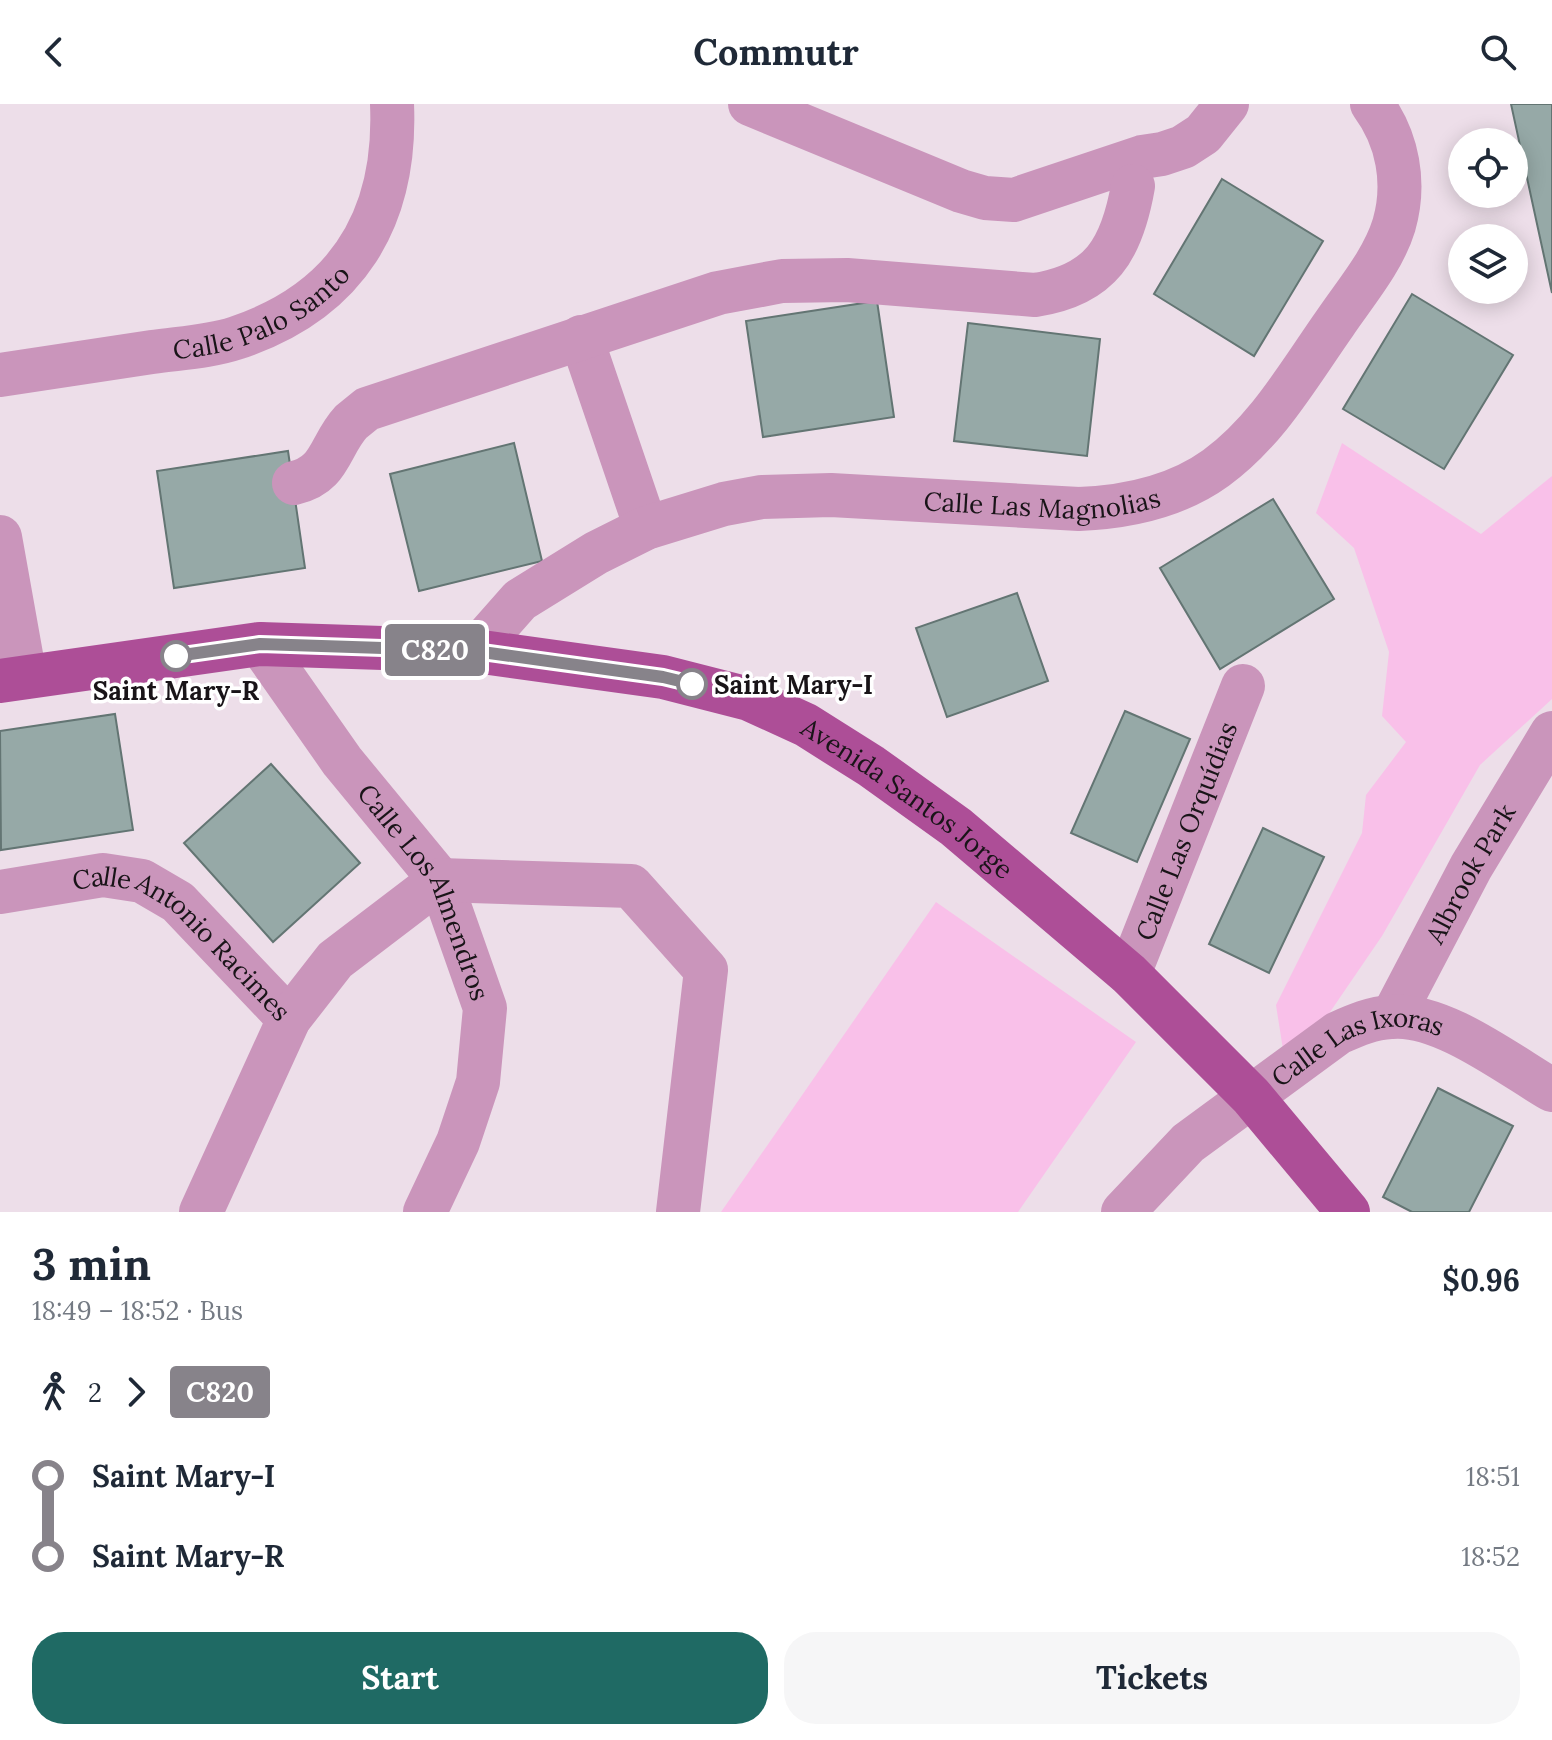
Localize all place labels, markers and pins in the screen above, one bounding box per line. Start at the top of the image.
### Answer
marker: Saint Mary-R [161,641,191,671]
place label: Saint Mary-I [714,668,873,701]
marker: Saint Mary-I [677,669,707,699]
place label: Saint Mary-R [93,674,260,707]

